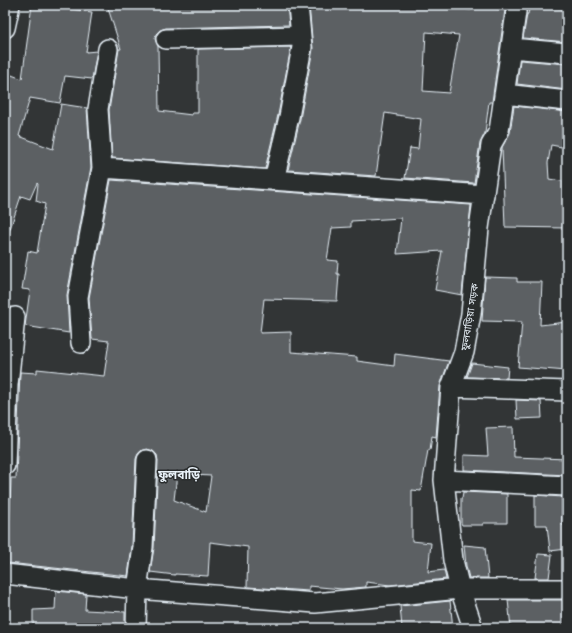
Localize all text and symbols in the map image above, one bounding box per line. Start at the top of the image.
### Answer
street label: ফুলবাড়িয়া সড়ক [458,282,481,353]
district label: ফুলবাড়ি [157,467,200,483]

